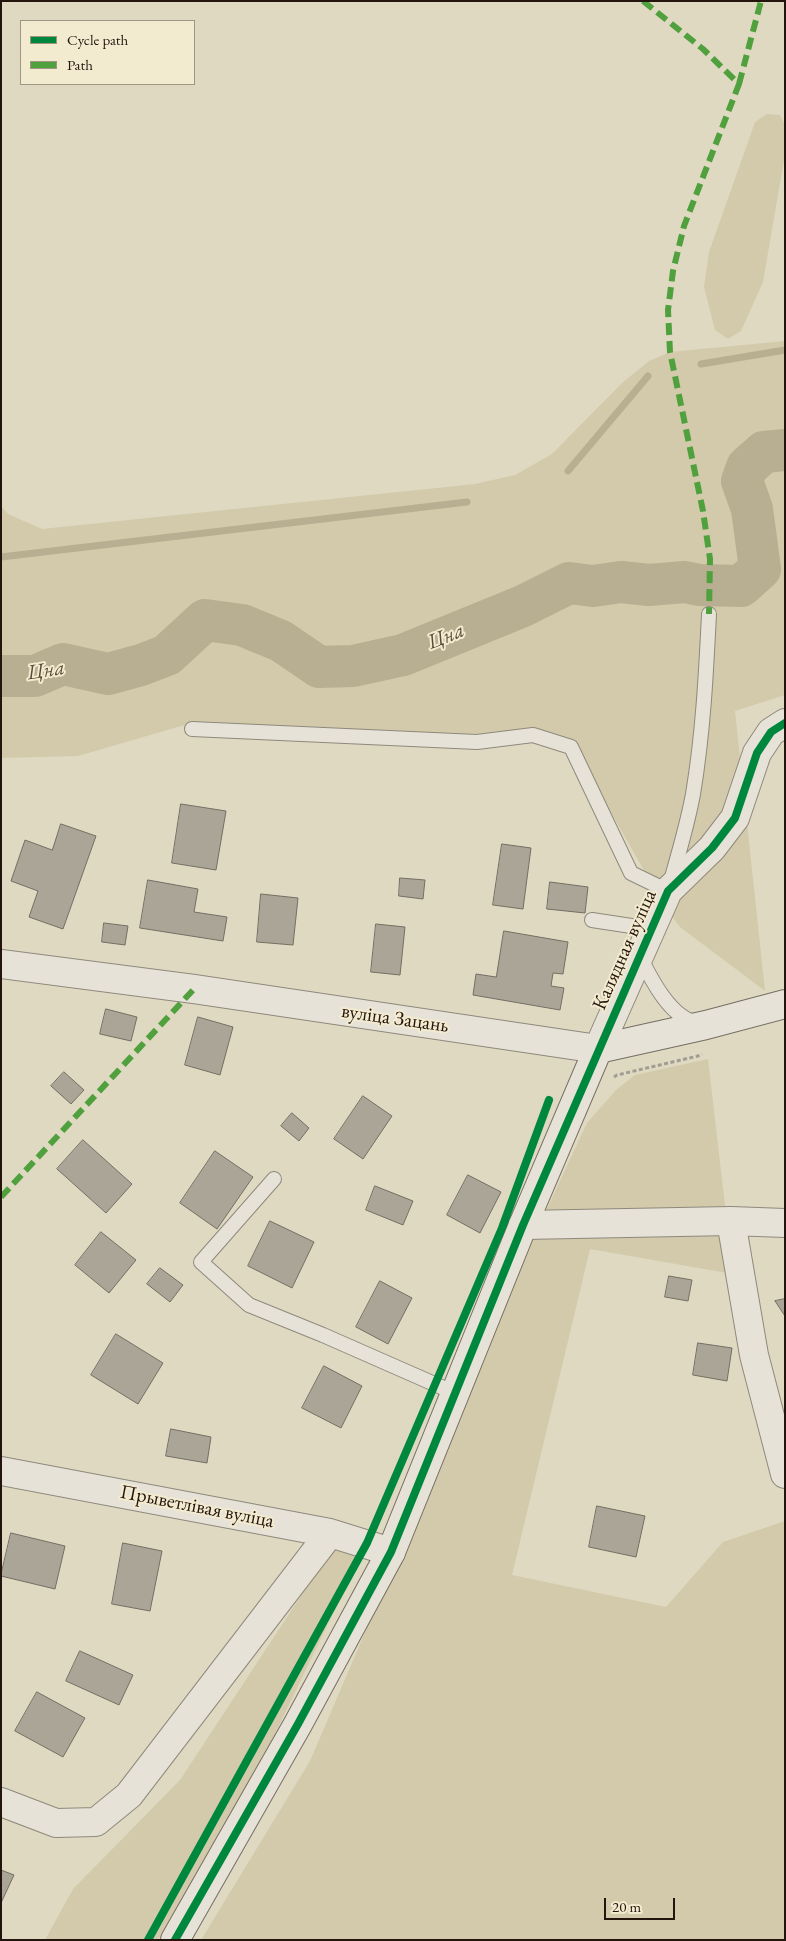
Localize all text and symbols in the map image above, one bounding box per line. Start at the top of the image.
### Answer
legend [20,20,195,85]
text: Cycle path [67,30,128,49]
text: Path [67,55,93,74]
water label: Цна [424,618,468,656]
water label: Цна [25,656,67,686]
street label: Калядная вуліца [588,886,662,1014]
street label: вуліца Зацань [340,1000,450,1038]
street label: Прыветлівая вуліца [118,1480,276,1534]
scale bar [606,1888,677,1920]
text: 20 m [612,1897,641,1916]

